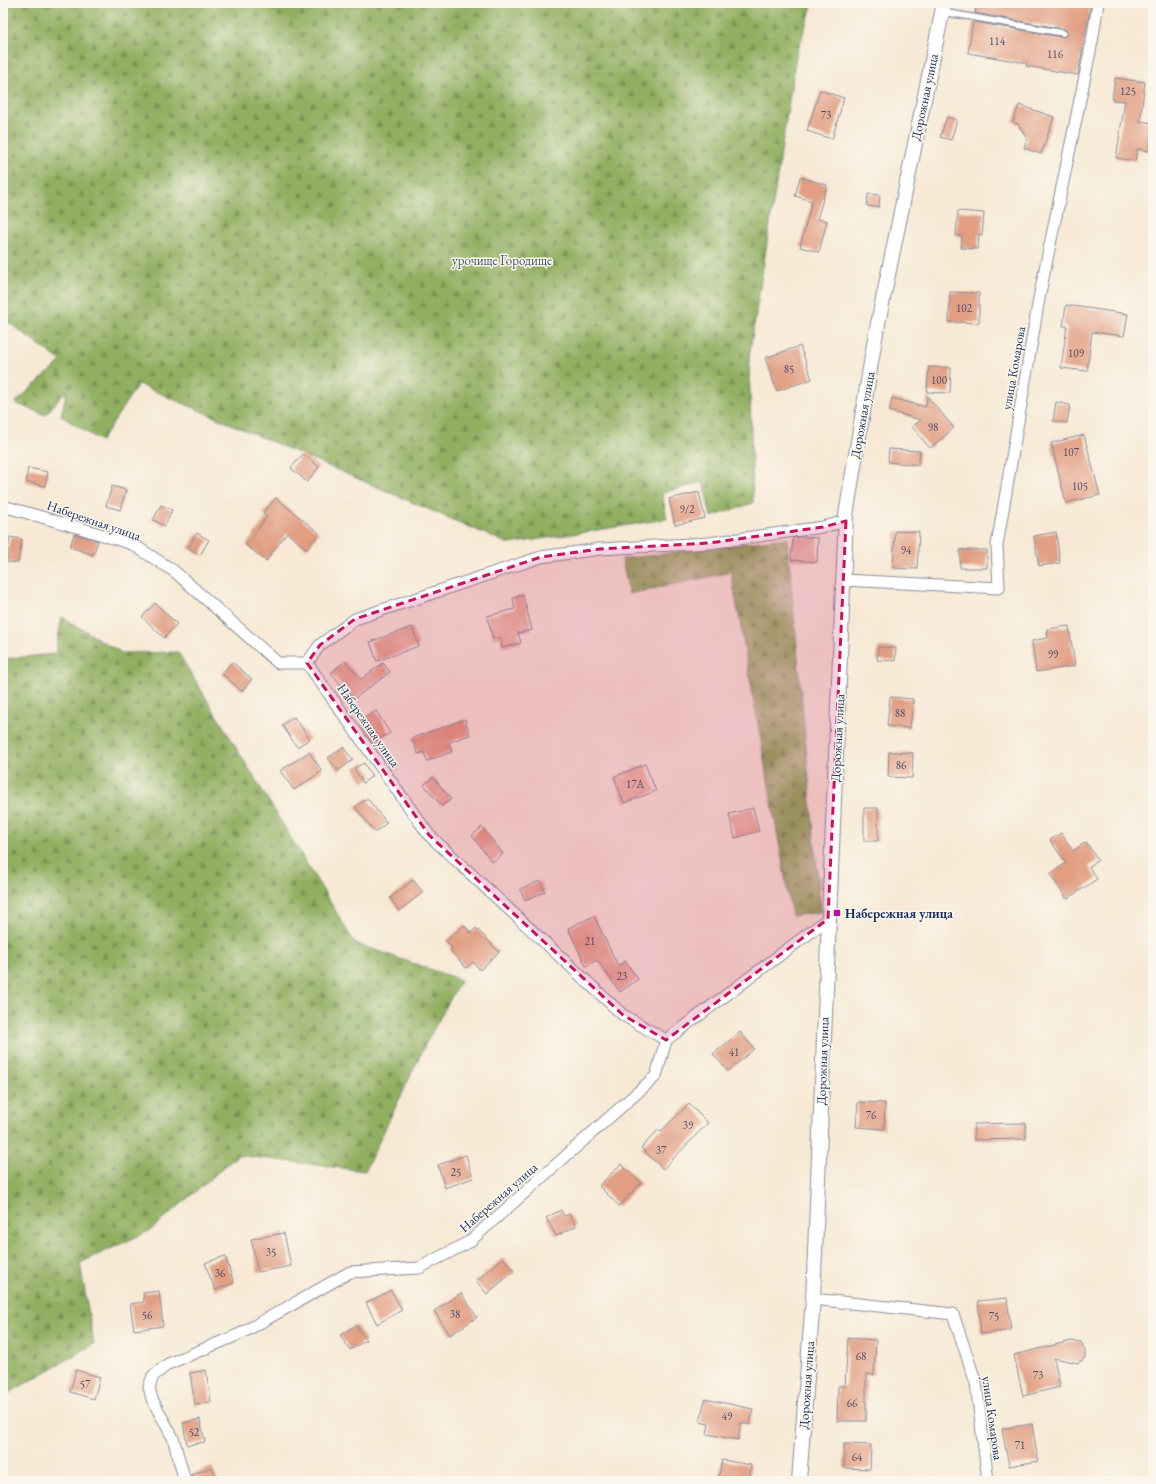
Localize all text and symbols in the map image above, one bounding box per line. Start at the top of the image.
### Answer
house number: 114 [989,34,1006,48]
house number: 116 [1047,47,1064,61]
street label: Дорожная улица [907,51,942,142]
house number: 125 [1120,84,1136,98]
house number: 73 [821,108,831,122]
park label: урочище Городище [452,252,552,269]
house number: 102 [956,301,973,315]
street label: улица Комарова [998,324,1029,411]
house number: 109 [1068,346,1085,360]
house number: 85 [784,362,794,376]
street label: Дорожная улица [846,369,879,460]
house number: 100 [931,373,947,387]
house number: 98 [928,420,938,434]
house number: 107 [1063,445,1080,459]
house number: 105 [1072,479,1088,493]
street label: Набережная улица [45,496,144,545]
house number: 9/2 [680,502,695,516]
house number: 94 [901,543,912,557]
house number: 99 [1048,647,1059,661]
street label: Набережная улица [333,680,404,771]
street label: Дорожная улица [827,693,848,783]
house number: 88 [895,706,905,720]
house number: 86 [896,758,907,772]
house number: 17А [626,777,644,791]
place label: Набережная улица [845,905,953,922]
marker: Набережная улица [832,908,842,918]
house number: 21 [585,934,595,948]
house number: 23 [617,969,627,983]
street label: Дорожная улица [812,1016,833,1105]
house number: 41 [729,1045,739,1059]
house number: 76 [866,1108,877,1122]
house number: 39 [683,1118,694,1132]
house number: 37 [656,1143,667,1157]
street label: Набережная улица [456,1158,542,1236]
house number: 25 [451,1165,461,1179]
house number: 35 [266,1245,276,1259]
house number: 36 [215,1266,226,1280]
house number: 38 [450,1307,460,1321]
house number: 56 [142,1308,153,1322]
house number: 75 [989,1309,999,1323]
street label: Дорожная улица [795,1340,818,1430]
house number: 68 [856,1349,866,1363]
house number: 73 [1033,1368,1043,1382]
street label: улица Комарова [978,1375,1007,1462]
house number: 57 [80,1377,91,1391]
house number: 66 [847,1396,858,1410]
house number: 49 [722,1409,733,1423]
house number: 52 [189,1425,200,1439]
house number: 71 [1015,1438,1025,1452]
house number: 64 [852,1450,863,1464]

